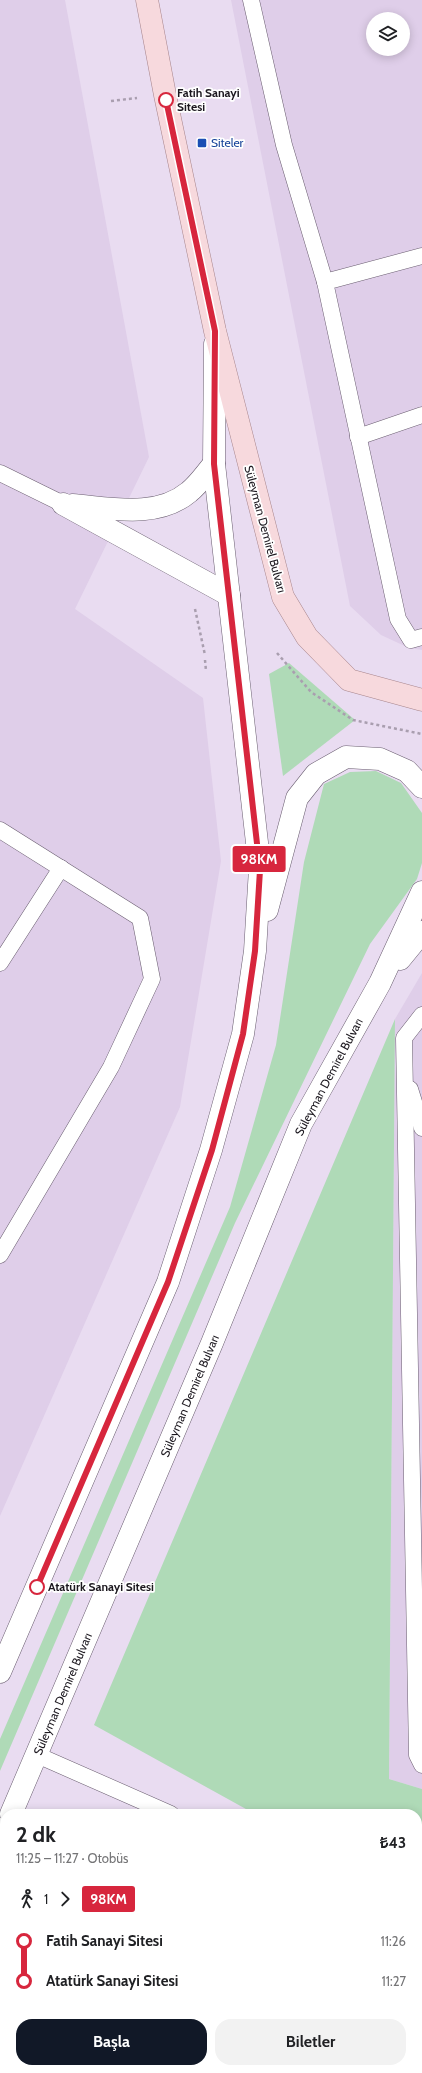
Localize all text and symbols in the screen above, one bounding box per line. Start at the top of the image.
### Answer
map controls [366,12,410,56]
button: layers [366,12,410,56]
place label: Fatih Sanayi Sitesi [177,85,240,114]
marker: Fatih Sanayi Sitesi [158,92,174,108]
place label: Siteler [211,135,244,150]
marker: Siteler [196,137,208,149]
street label: Süleyman Demirel Bulvarı [241,464,290,594]
line badge: 98KM [231,846,287,872]
text: 98KM [241,850,277,868]
street label: Süleyman Demirel Bulvarı [291,1015,366,1138]
street label: Süleyman Demirel Bulvarı [157,1333,222,1459]
marker: Atatürk Sanayi Sitesi [29,1579,45,1595]
place label: Atatürk Sanayi Sitesi [48,1579,154,1594]
street label: Süleyman Demirel Bulvarı [30,1631,95,1757]
text: 2 dk [16,1821,56,1848]
text: ₺43 [380,1834,406,1852]
text: 11:25 – 11:27 · Otobüs [16,1850,128,1866]
icon: walk [16,1888,38,1910]
icon: forward [54,1888,76,1910]
text: 98KM [90,1890,127,1908]
text: 1 [44,1891,48,1907]
text: Fatih Sanayi Sitesi [46,1932,163,1950]
text: 11:26 [381,1933,406,1949]
text: Atatürk Sanayi Sitesi [46,1972,178,1990]
text: 11:27 [381,1973,406,1989]
button: Başla [16,2019,207,2065]
button: Biletler [215,2019,406,2065]

